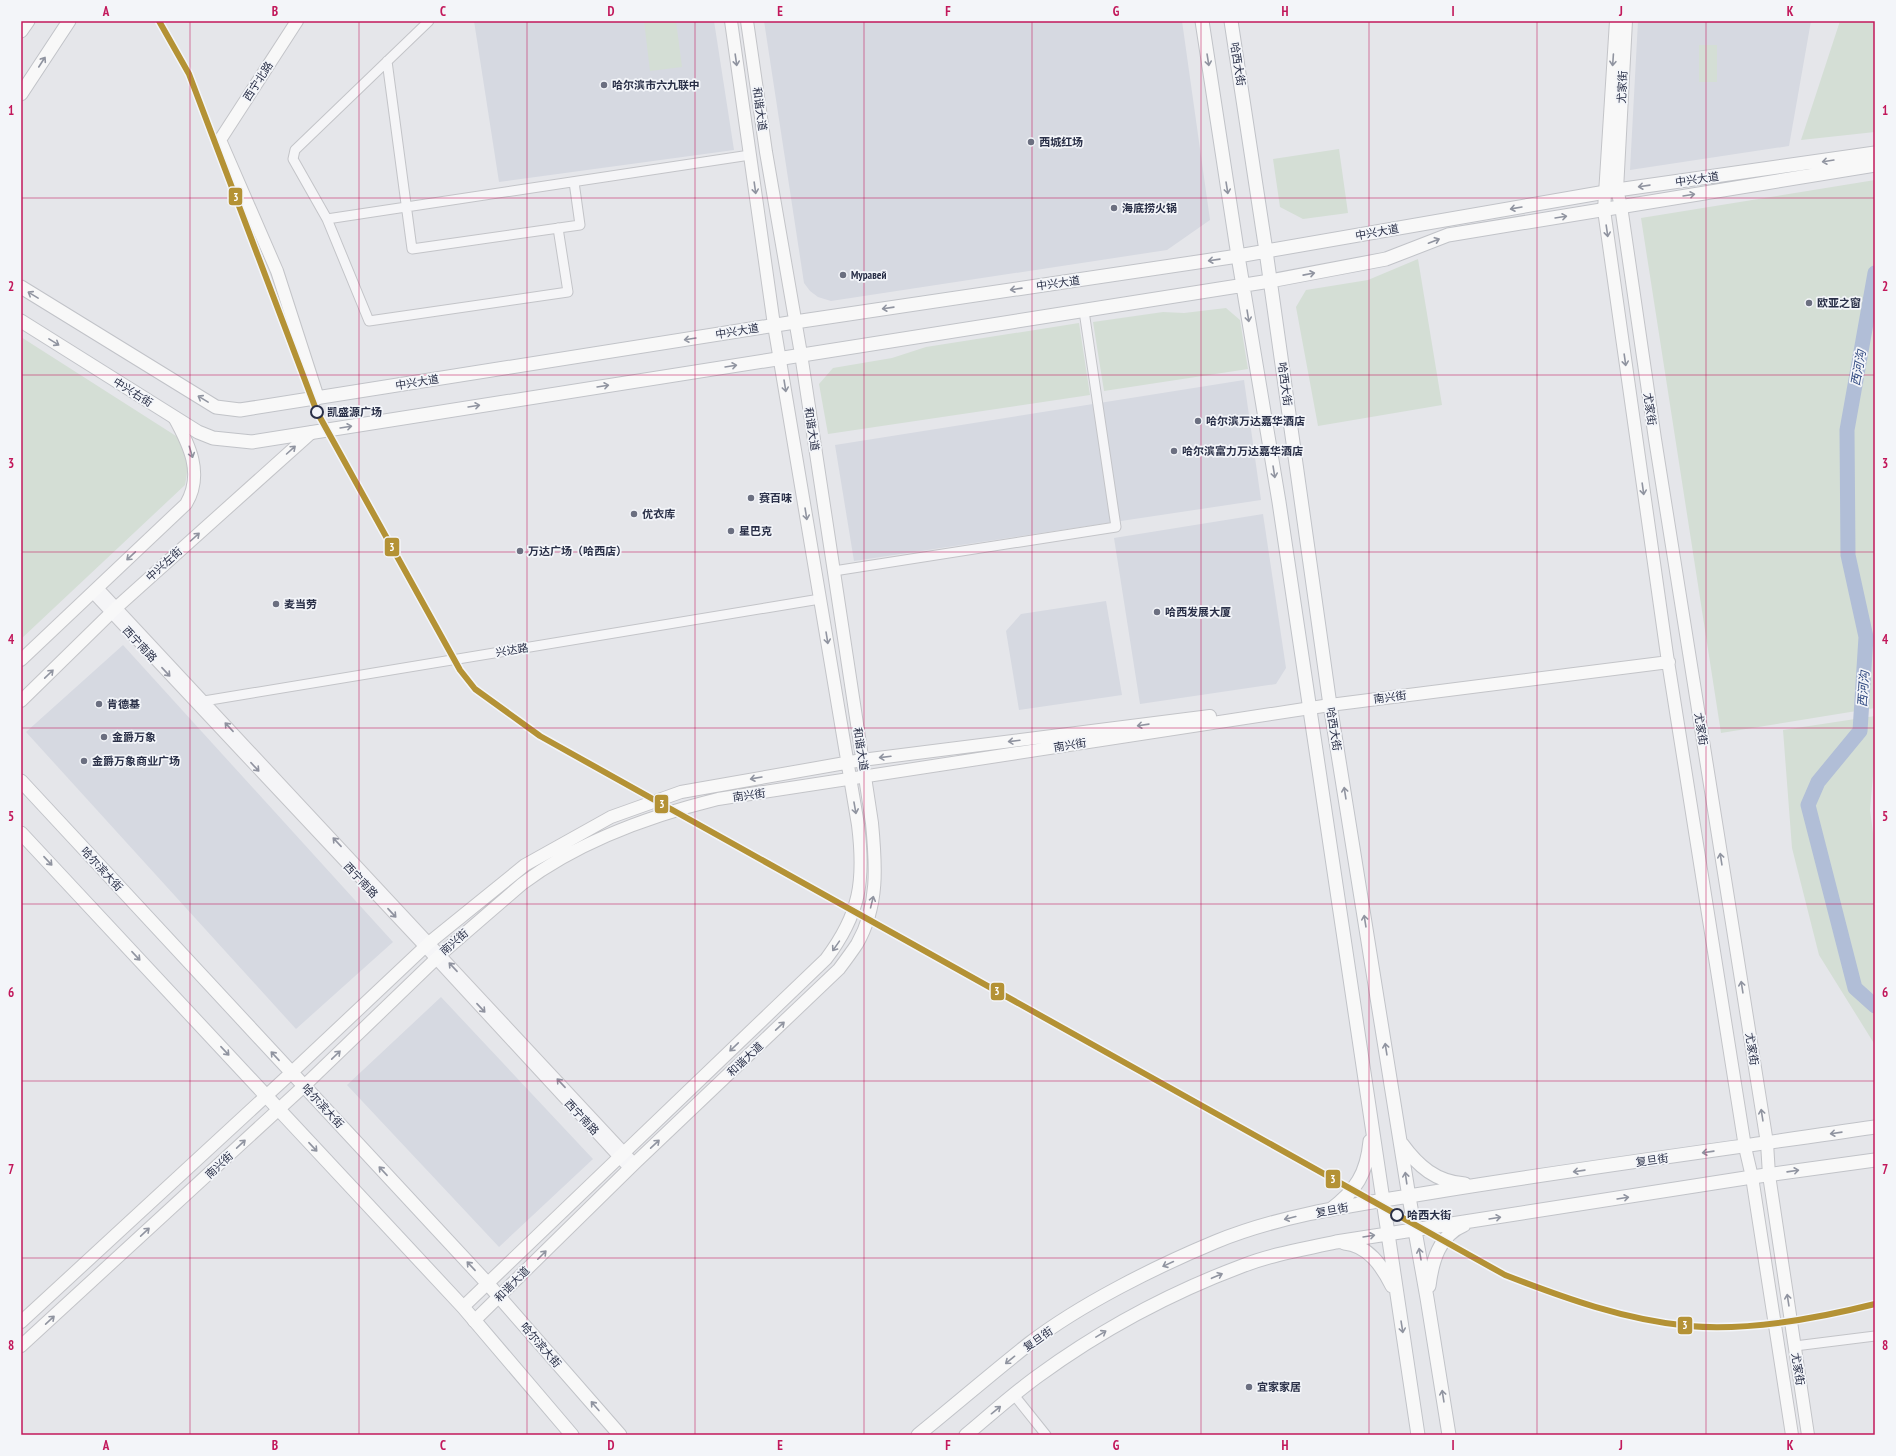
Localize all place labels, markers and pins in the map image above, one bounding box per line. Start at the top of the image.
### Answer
place label: 哈尔滨市六九联中 [612,78,700,92]
marker: 哈尔滨市六九联中 [599,80,609,90]
place label: 西城红场 [1039,135,1083,149]
marker: 西城红场 [1026,137,1036,147]
place label: 海底捞火锅 [1122,201,1177,215]
marker: 海底捞火锅 [1109,203,1119,213]
place label: Муравей [851,268,886,282]
marker: Муравей [838,270,848,280]
place label: 欧亚之窗 [1817,296,1861,310]
marker: 欧亚之窗 [1804,298,1814,308]
marker: 凯盛源广场 [310,405,324,419]
place label: 凯盛源广场 [327,405,382,419]
place label: 哈尔滨万达嘉华酒店 [1206,414,1305,428]
marker: 哈尔滨万达嘉华酒店 [1193,416,1203,426]
place label: 哈尔滨富力万达嘉华酒店 [1182,444,1303,458]
marker: 哈尔滨富力万达嘉华酒店 [1169,446,1179,456]
place label: 赛百味 [759,491,792,505]
marker: 赛百味 [746,493,756,503]
place label: 优衣库 [642,507,675,521]
marker: 优衣库 [629,509,639,519]
place label: 星巴克 [739,524,772,538]
marker: 星巴克 [726,526,736,536]
place label: 万达广场（哈西店） [528,544,627,558]
marker: 万达广场（哈西店） [515,546,525,556]
place label: 麦当劳 [284,597,317,611]
marker: 麦当劳 [271,599,281,609]
place label: 哈西发展大厦 [1165,605,1231,619]
marker: 哈西发展大厦 [1152,607,1162,617]
place label: 肯德基 [107,697,140,711]
marker: 肯德基 [94,699,104,709]
place label: 金爵万象 [112,730,156,744]
marker: 金爵万象 [99,732,109,742]
place label: 金爵万象商业广场 [92,754,180,768]
marker: 金爵万象商业广场 [79,756,89,766]
marker: 哈西大街 [1390,1208,1404,1222]
place label: 哈西大街 [1407,1208,1451,1222]
place label: 宜家家居 [1257,1380,1301,1394]
marker: 宜家家居 [1244,1382,1254,1392]

